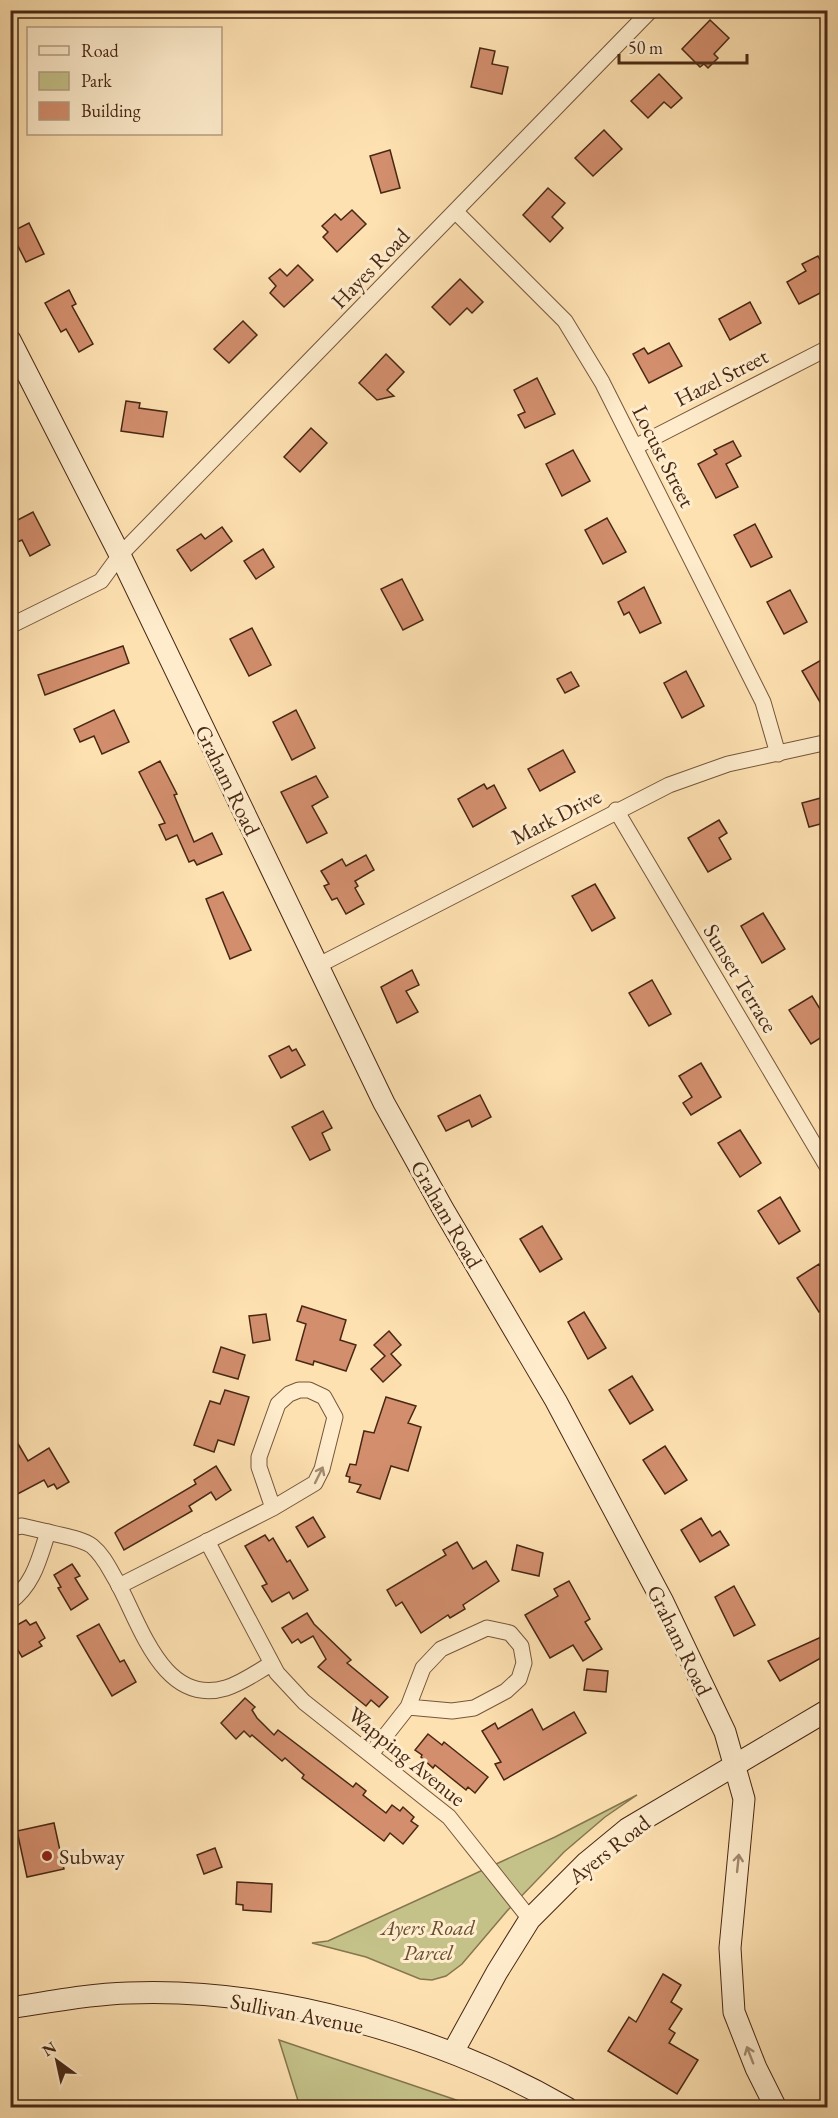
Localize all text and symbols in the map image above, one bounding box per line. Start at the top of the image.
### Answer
legend [27,27,222,135]
scale bar [619,27,746,65]
text: 50 m [628,36,663,59]
text: Road [81,39,120,62]
text: Park [81,69,112,92]
text: Building [81,99,141,122]
street label: Hayes Road [325,221,417,315]
street label: Hazel Street [670,342,773,413]
street label: Locust Street [625,400,702,512]
street label: Graham Road [188,720,267,841]
street label: Mark Drive [506,781,606,851]
street label: Sunset Terrace [697,918,785,1038]
street label: Graham Road [404,1155,490,1274]
one-way arrow [313,1466,325,1484]
street label: Graham Road [640,1580,719,1701]
street label: Wapping Avenue [342,1700,472,1813]
street label: Ayers Road [562,1808,657,1891]
place label: Subway [59,1842,125,1871]
marker: Subway [40,1849,54,1863]
one-way arrow [732,1854,743,1874]
park label: Ayers Road Parcel [379,1913,476,1967]
street label: Sullivan Avenue [228,1986,366,2041]
north arrow [27,2031,87,2091]
text: N [38,2036,60,2061]
one-way arrow [744,2046,755,2065]

